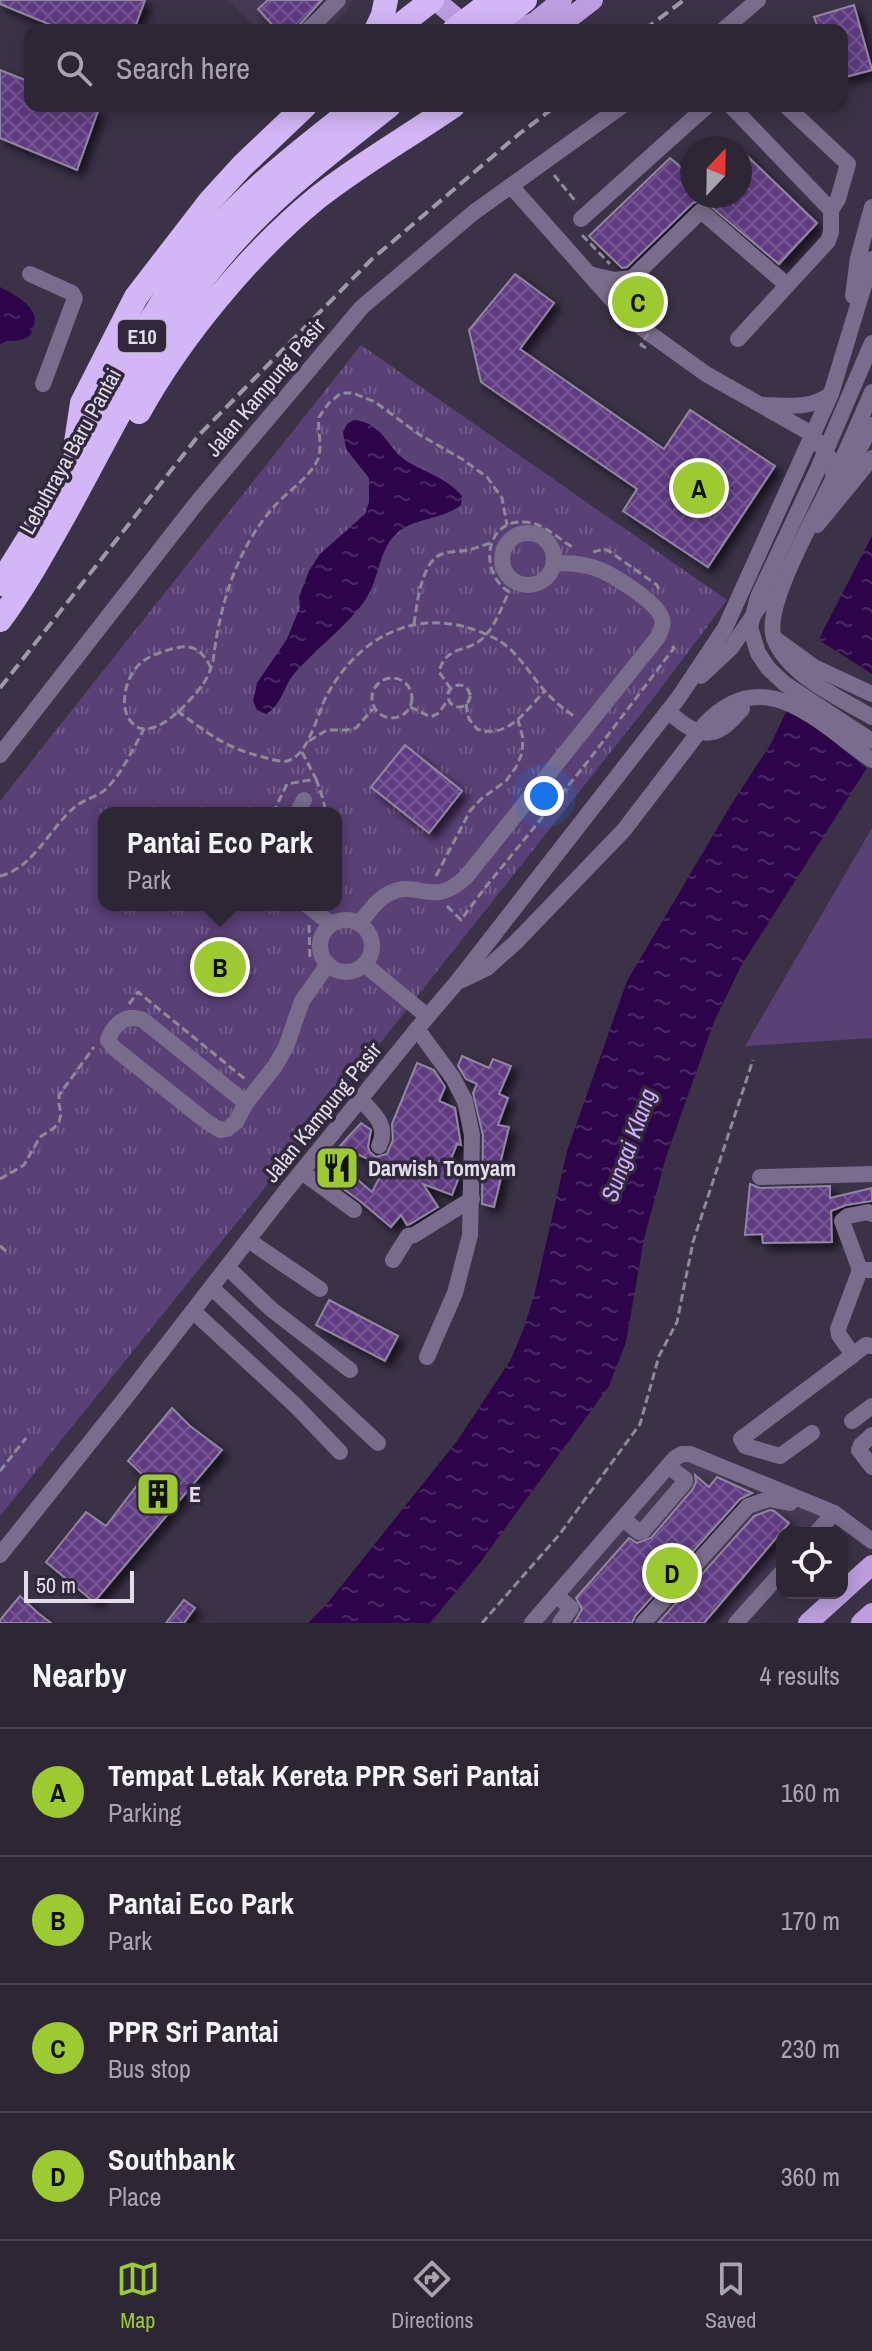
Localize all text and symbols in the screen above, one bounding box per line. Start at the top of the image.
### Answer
search box [24,24,848,112]
icon: search [52,46,96,90]
text: Search here [116,48,250,88]
north arrow [680,136,752,208]
pin: C [612,272,664,332]
street label: Jalan Kampung Pasir [198,311,332,463]
road number: E10 [118,320,166,352]
street label: Lebuhraya Baru Pantai [12,363,128,539]
pin: A [673,458,725,518]
your location [524,776,564,816]
popup [98,807,342,911]
text: Pantai Eco Park [127,822,313,862]
text: Park [127,862,171,897]
pin: B [194,937,246,997]
street label: Jalan Kampung Pasir [256,1036,388,1188]
water label: Sungai Klang [593,1084,663,1206]
restaurant icon: Darwish Tomyam [313,1144,361,1192]
place label: Darwish Tomyam [368,1153,516,1183]
building icon: E [134,1470,182,1518]
place label: E [189,1479,201,1509]
map controls [776,1527,848,1599]
button: locate [776,1527,848,1599]
pin: D [646,1543,698,1603]
scale bar [24,1567,134,1603]
text: 50 m [36,1570,76,1600]
text: Nearby [32,1652,127,1698]
text: 4 results [759,1658,840,1693]
text: Tempat Letak Kereta PPR Seri Pantai [108,1755,540,1795]
text: A [50,1775,66,1810]
text: 160 m [781,1775,840,1810]
text: Parking [108,1795,181,1830]
text: Pantai Eco Park [108,1883,294,1923]
text: B [50,1903,66,1938]
text: 170 m [781,1903,840,1938]
text: Park [108,1923,152,1958]
text: PPR Sri Pantai [108,2011,279,2051]
text: C [50,2031,66,2066]
text: 230 m [781,2031,840,2066]
text: Bus stop [108,2051,191,2086]
text: Southbank [108,2139,235,2179]
text: D [50,2159,66,2194]
text: 360 m [781,2159,840,2194]
text: Place [108,2179,161,2214]
tab: Map [116,2257,160,2335]
tab: Directions [391,2257,474,2335]
tab: Saved [705,2257,756,2335]

